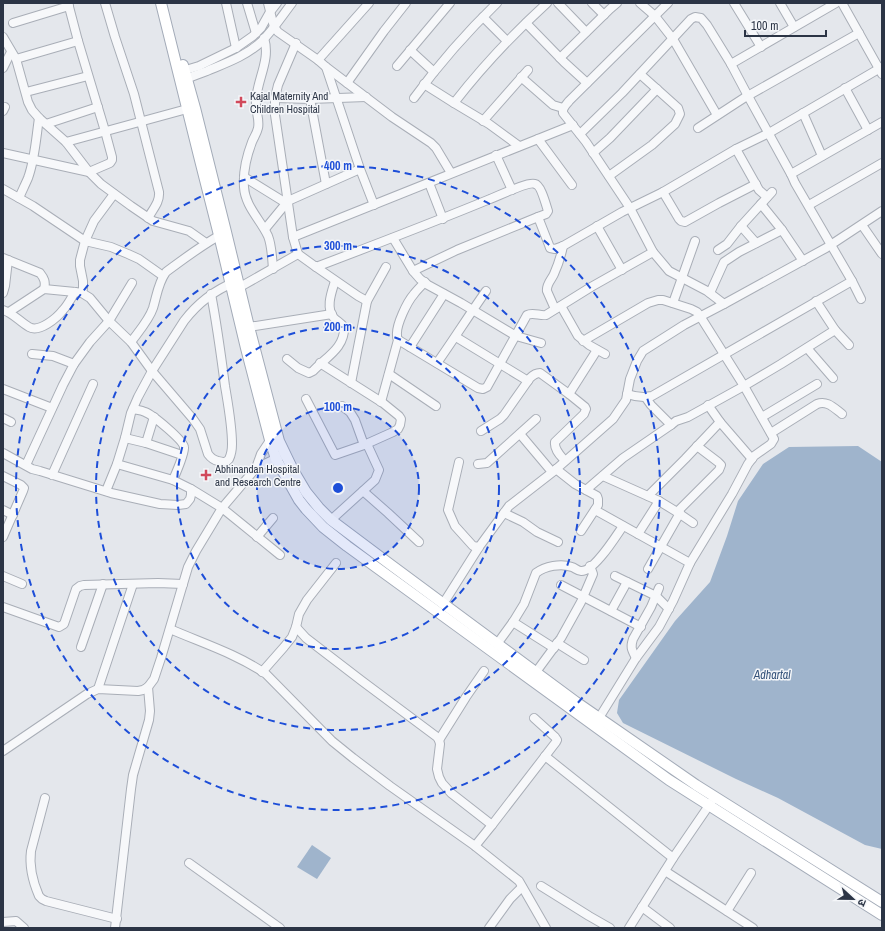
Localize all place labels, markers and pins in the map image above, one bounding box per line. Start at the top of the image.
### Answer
place label: Kajal Maternity And Children Hospital [250,89,328,116]
marker: Kajal Maternity And Children Hospital [235,96,247,108]
place label: Abhinandan Hospital and Research Centre [214,462,301,489]
marker: Abhinandan Hospital and Research Centre [200,469,212,481]
centre of rings [331,481,345,495]

